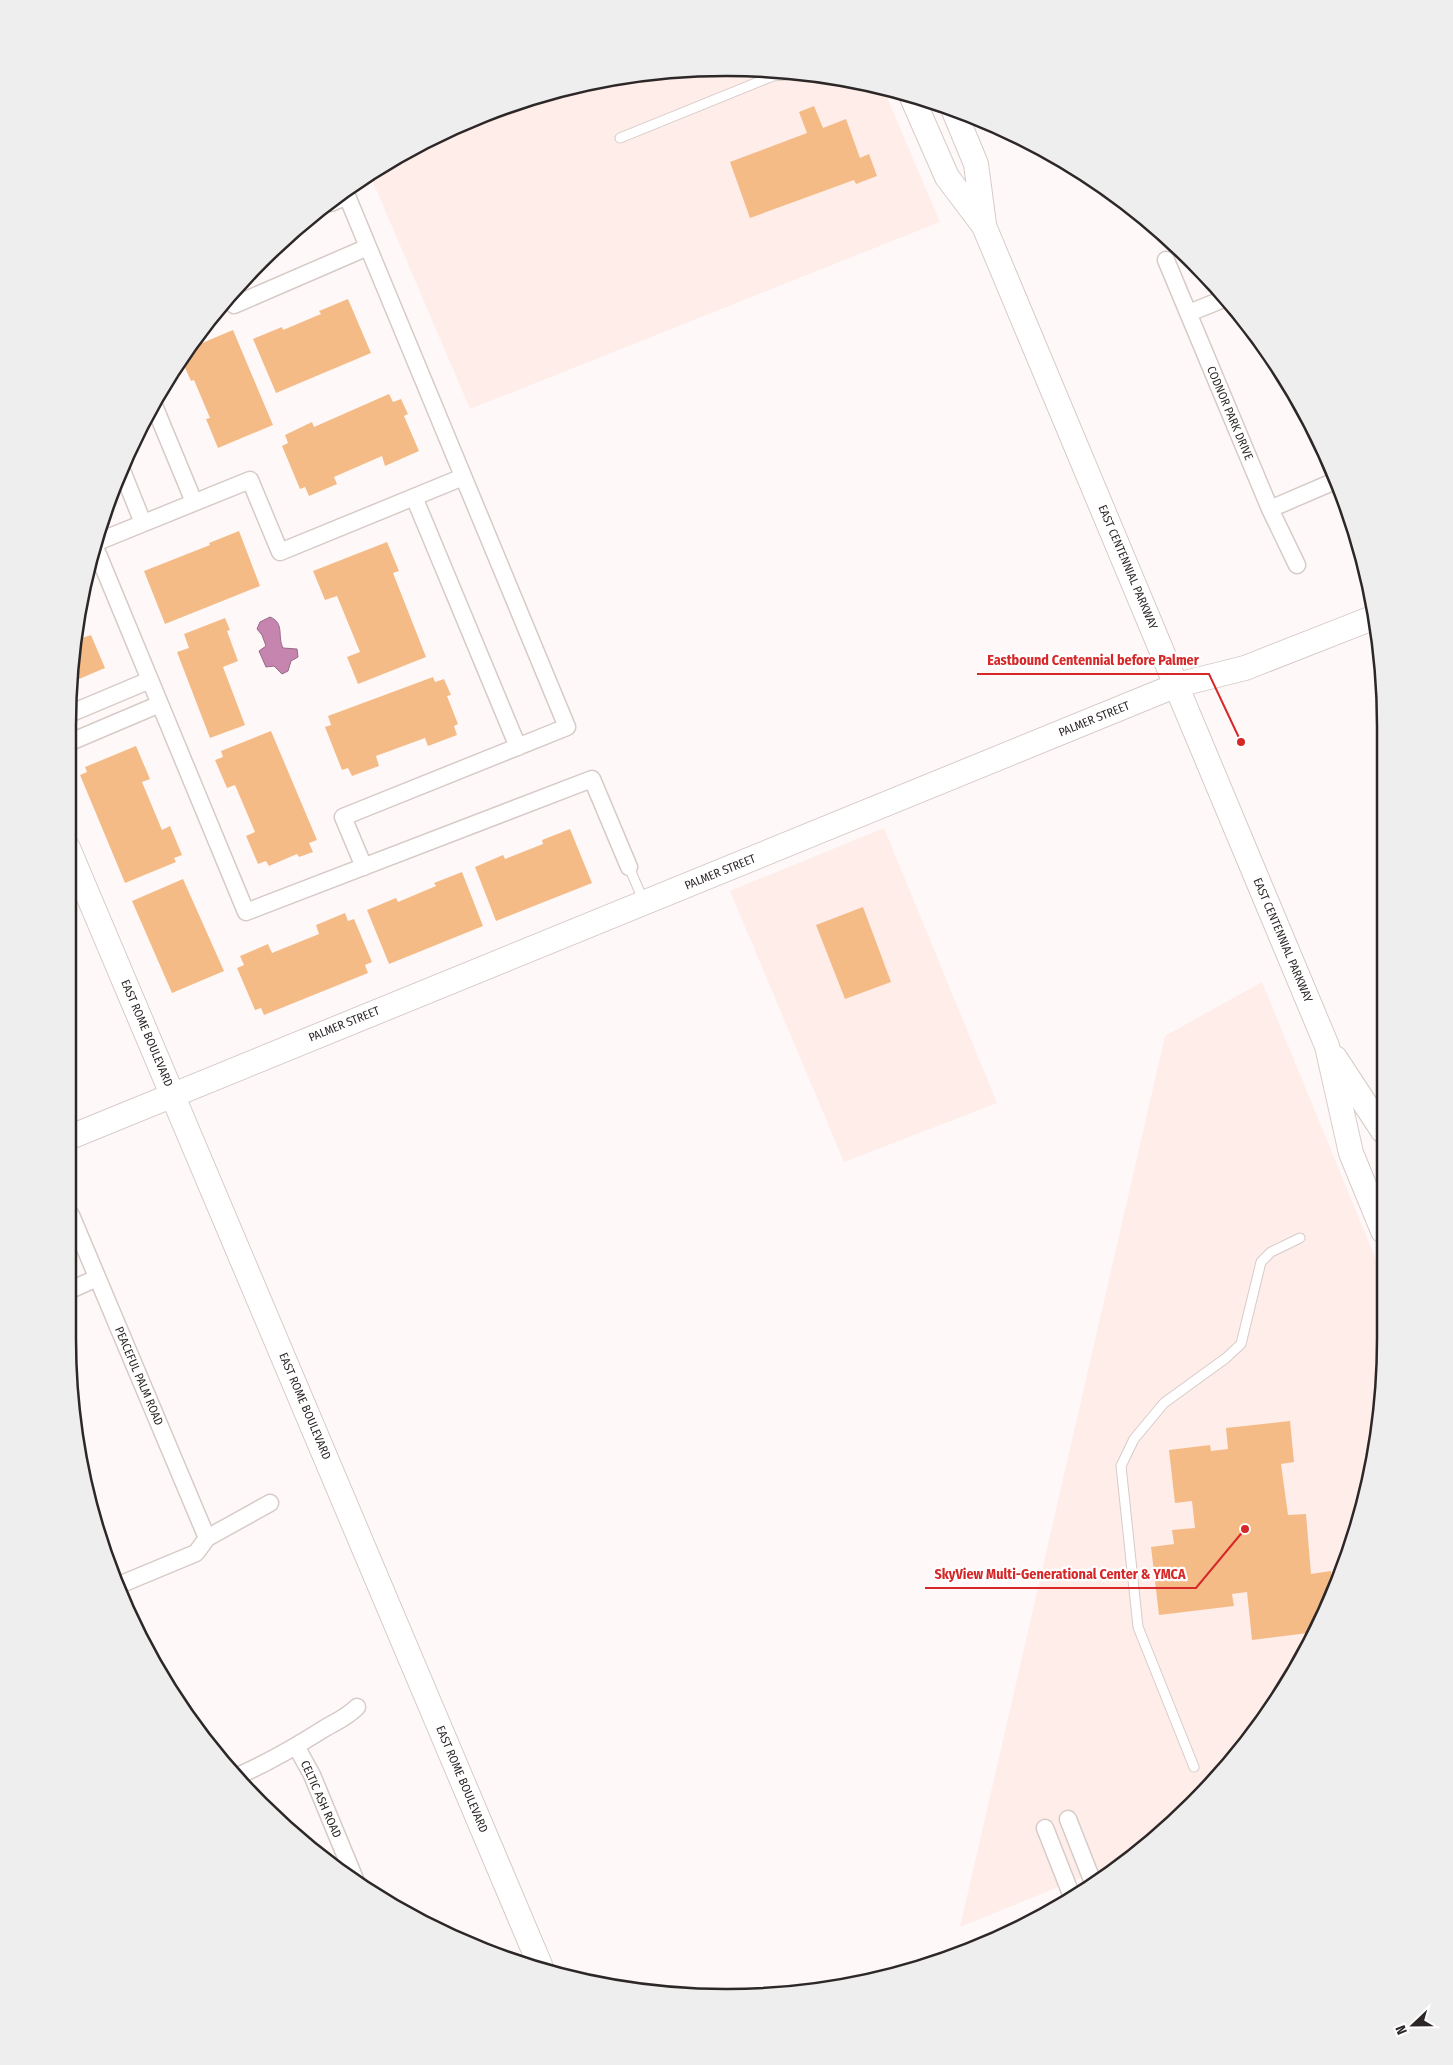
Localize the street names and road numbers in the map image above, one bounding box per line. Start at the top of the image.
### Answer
street label: CODNOR PARK DRIVE [1204,364,1256,462]
street label: EAST CENTENNIAL PARKWAY [1095,503,1161,631]
street label: PALMER STREET [1057,698,1132,740]
street label: PALMER STREET [683,851,758,893]
street label: EAST CENTENNIAL PARKWAY [1250,876,1316,1004]
street label: EAST ROME BOULEVARD [118,977,176,1089]
street label: PALMER STREET [307,1003,382,1045]
street label: PEACEFUL PALM ROAD [112,1325,166,1427]
street label: EAST ROME BOULEVARD [276,1350,334,1462]
street label: EAST ROME BOULEVARD [433,1723,491,1835]
street label: CELTIC ASH ROAD [298,1758,344,1840]

